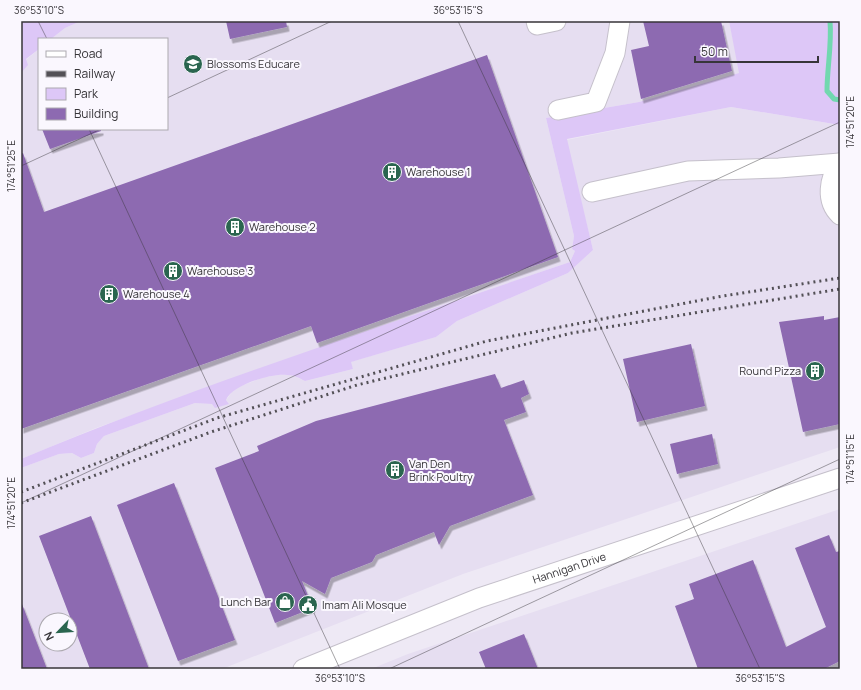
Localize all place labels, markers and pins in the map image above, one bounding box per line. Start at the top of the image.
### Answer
school or university icon: Blossoms Educare [182,53,204,75]
place label: Blossoms Educare [207,56,300,71]
building icon: Warehouse 1 [381,161,403,183]
place label: Warehouse 1 [406,164,470,179]
building icon: Warehouse 2 [224,216,246,238]
place label: Warehouse 2 [249,219,315,234]
building icon: Warehouse 3 [162,260,184,282]
place label: Warehouse 3 [187,263,253,278]
building icon: Warehouse 4 [98,283,120,305]
place label: Warehouse 4 [123,286,190,301]
building icon: Round Pizza [804,360,826,382]
place label: Round Pizza [739,363,801,378]
place label: Van Den Brink Poultry [409,456,473,484]
building icon: Van Den Brink Poultry [384,459,406,481]
shop icon: Lunch Bar [274,591,296,613]
place label: Lunch Bar [221,594,271,609]
public building icon: Imam Ali Mosque [297,594,319,616]
place label: Imam Ali Mosque [322,597,407,612]

